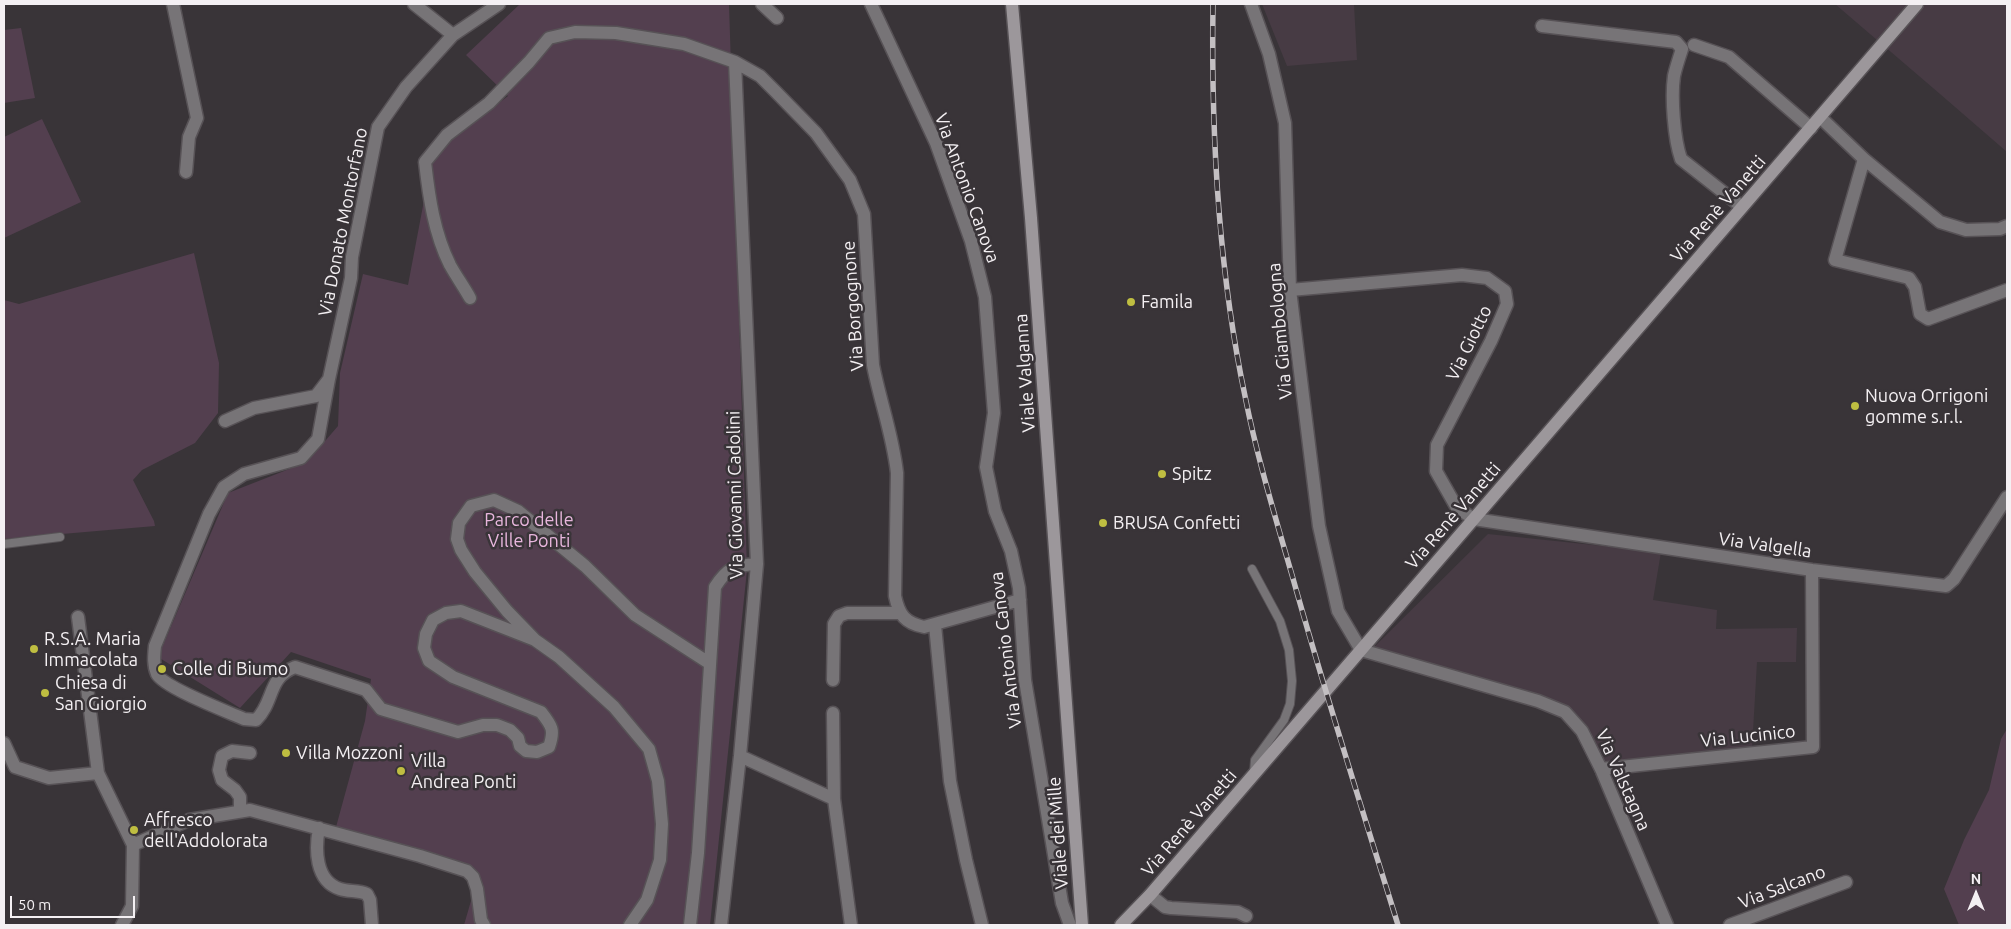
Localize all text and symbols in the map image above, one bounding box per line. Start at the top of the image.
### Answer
street label: Via Antonio Canova [930,110,1004,266]
street label: Via Donato Montorfano [314,126,372,318]
street label: Via Renè Vanetti [1666,151,1770,267]
street label: Via Borgognone [838,240,868,372]
street label: Via Giambologna [1263,262,1297,400]
place label: Famila [1141,291,1193,313]
marker: Famila [1125,296,1137,308]
street label: Via Giotto [1441,302,1497,384]
street label: Viale Valganna [1010,313,1040,433]
place label: Nuova Orrigoni gomme s.r.l. [1865,385,1988,428]
marker: Nuova Orrigoni gomme s.r.l. [1849,400,1861,412]
street label: Via Giovanni Cadolini [723,410,747,580]
street label: Via Renè Vanetti [1401,458,1505,574]
place label: Spitz [1172,463,1212,485]
marker: Spitz [1156,468,1168,480]
park label: Parco delle Ville Ponti [484,509,574,552]
place label: BRUSA Confetti [1113,512,1240,534]
marker: BRUSA Confetti [1097,517,1109,529]
street label: Via Valgella [1717,528,1813,562]
street label: Via Antonio Canova [986,570,1026,730]
place label: R.S.A. Maria Immacolata [44,628,141,670]
marker: R.S.A. Maria Immacolata [28,643,40,655]
place label: Colle di Biumo [172,658,288,680]
marker: Colle di Biumo [156,663,168,675]
place label: Chiesa di San Giorgio [55,672,147,714]
marker: Chiesa di San Giorgio [39,687,51,699]
street label: Via Lucinico [1699,720,1797,752]
street label: Via Valstagna [1591,726,1655,834]
place label: Villa Mozzoni [296,742,403,764]
marker: Villa Mozzoni [280,747,292,759]
place label: Villa Andrea Ponti [411,750,516,792]
marker: Villa Andrea Ponti [395,765,407,777]
street label: Via Renè Vanetti [1137,765,1241,881]
street label: Viale dei Mille [1043,776,1073,890]
place label: Affresco dell'Addolorata [144,809,268,852]
marker: Affresco dell'Addolorata [128,824,140,836]
street label: Via Salcano [1735,861,1829,913]
north arrow [1951,869,2001,919]
text: N [1971,871,1981,887]
scale bar [12,886,138,918]
text: 50 m [18,896,51,913]

